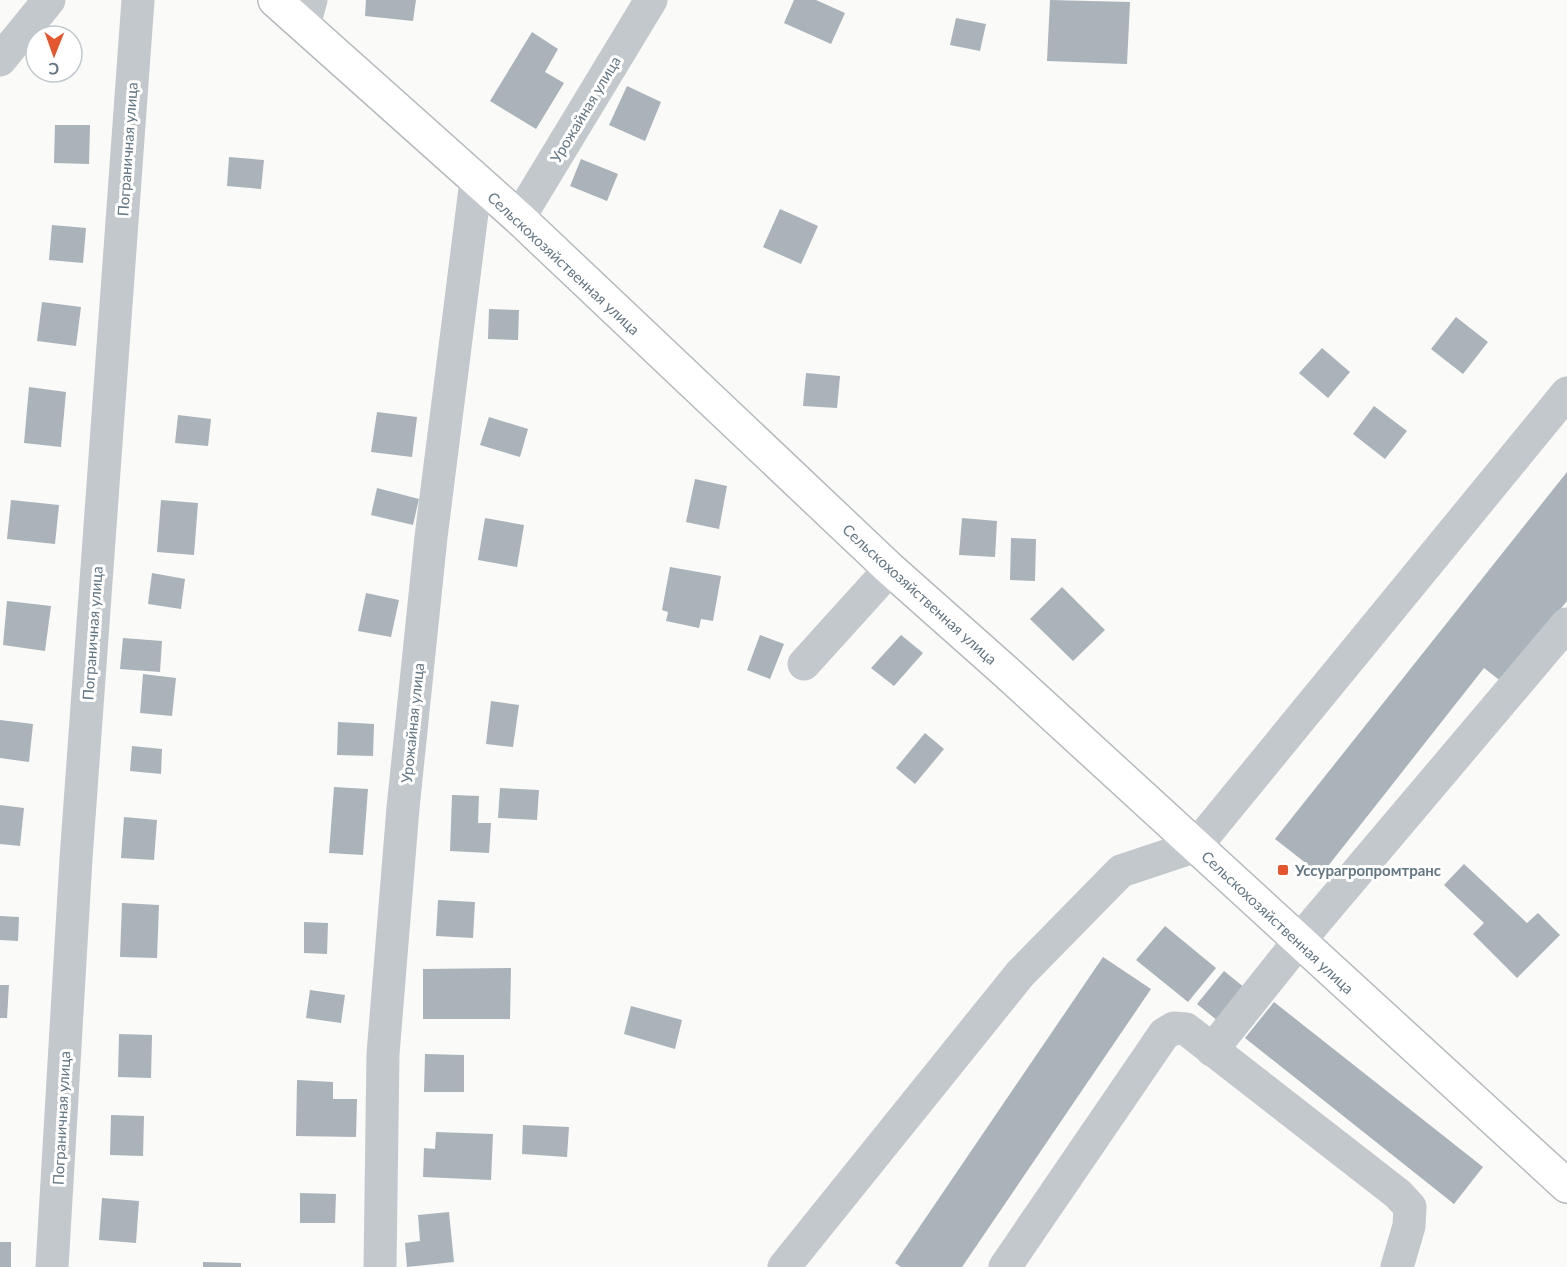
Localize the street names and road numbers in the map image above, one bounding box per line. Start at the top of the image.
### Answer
street label: Урожайная улица [546,53,624,165]
street label: Пограничная улица [113,81,141,217]
street label: Сельскохозяйственная улица [484,188,644,338]
street label: Сельскохозяйственная улица [839,520,1001,668]
street label: Пограничная улица [78,565,106,701]
street label: Урожайная улица [397,662,427,784]
street label: Сельскохозяйственная улица [1198,847,1358,997]
street label: Пограничная улица [48,1050,74,1186]

